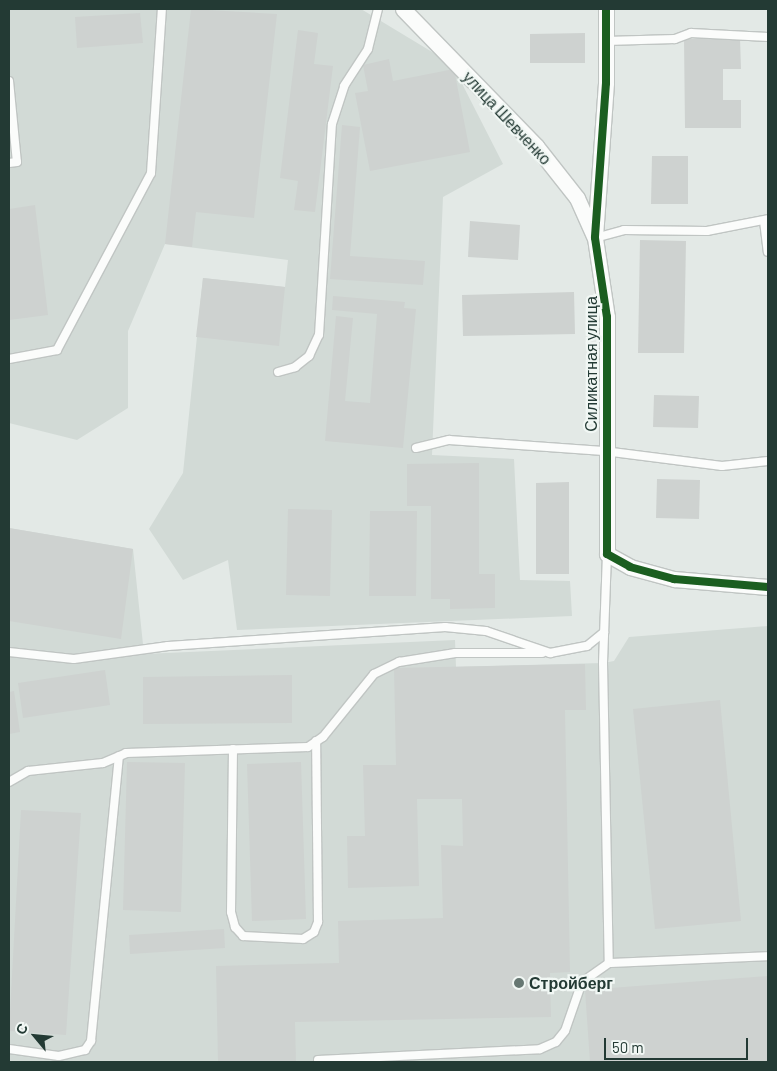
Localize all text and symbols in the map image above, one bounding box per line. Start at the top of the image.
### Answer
street label: улица Шевченко [459,67,555,169]
street label: Силикатная улица [581,296,601,432]
place label: Стройберг [529,973,613,993]
marker: Стройберг [513,977,525,989]
north arrow [10,1011,60,1061]
text: С [11,1020,31,1037]
scale bar [607,1028,751,1060]
text: 50 m [612,1038,644,1056]

